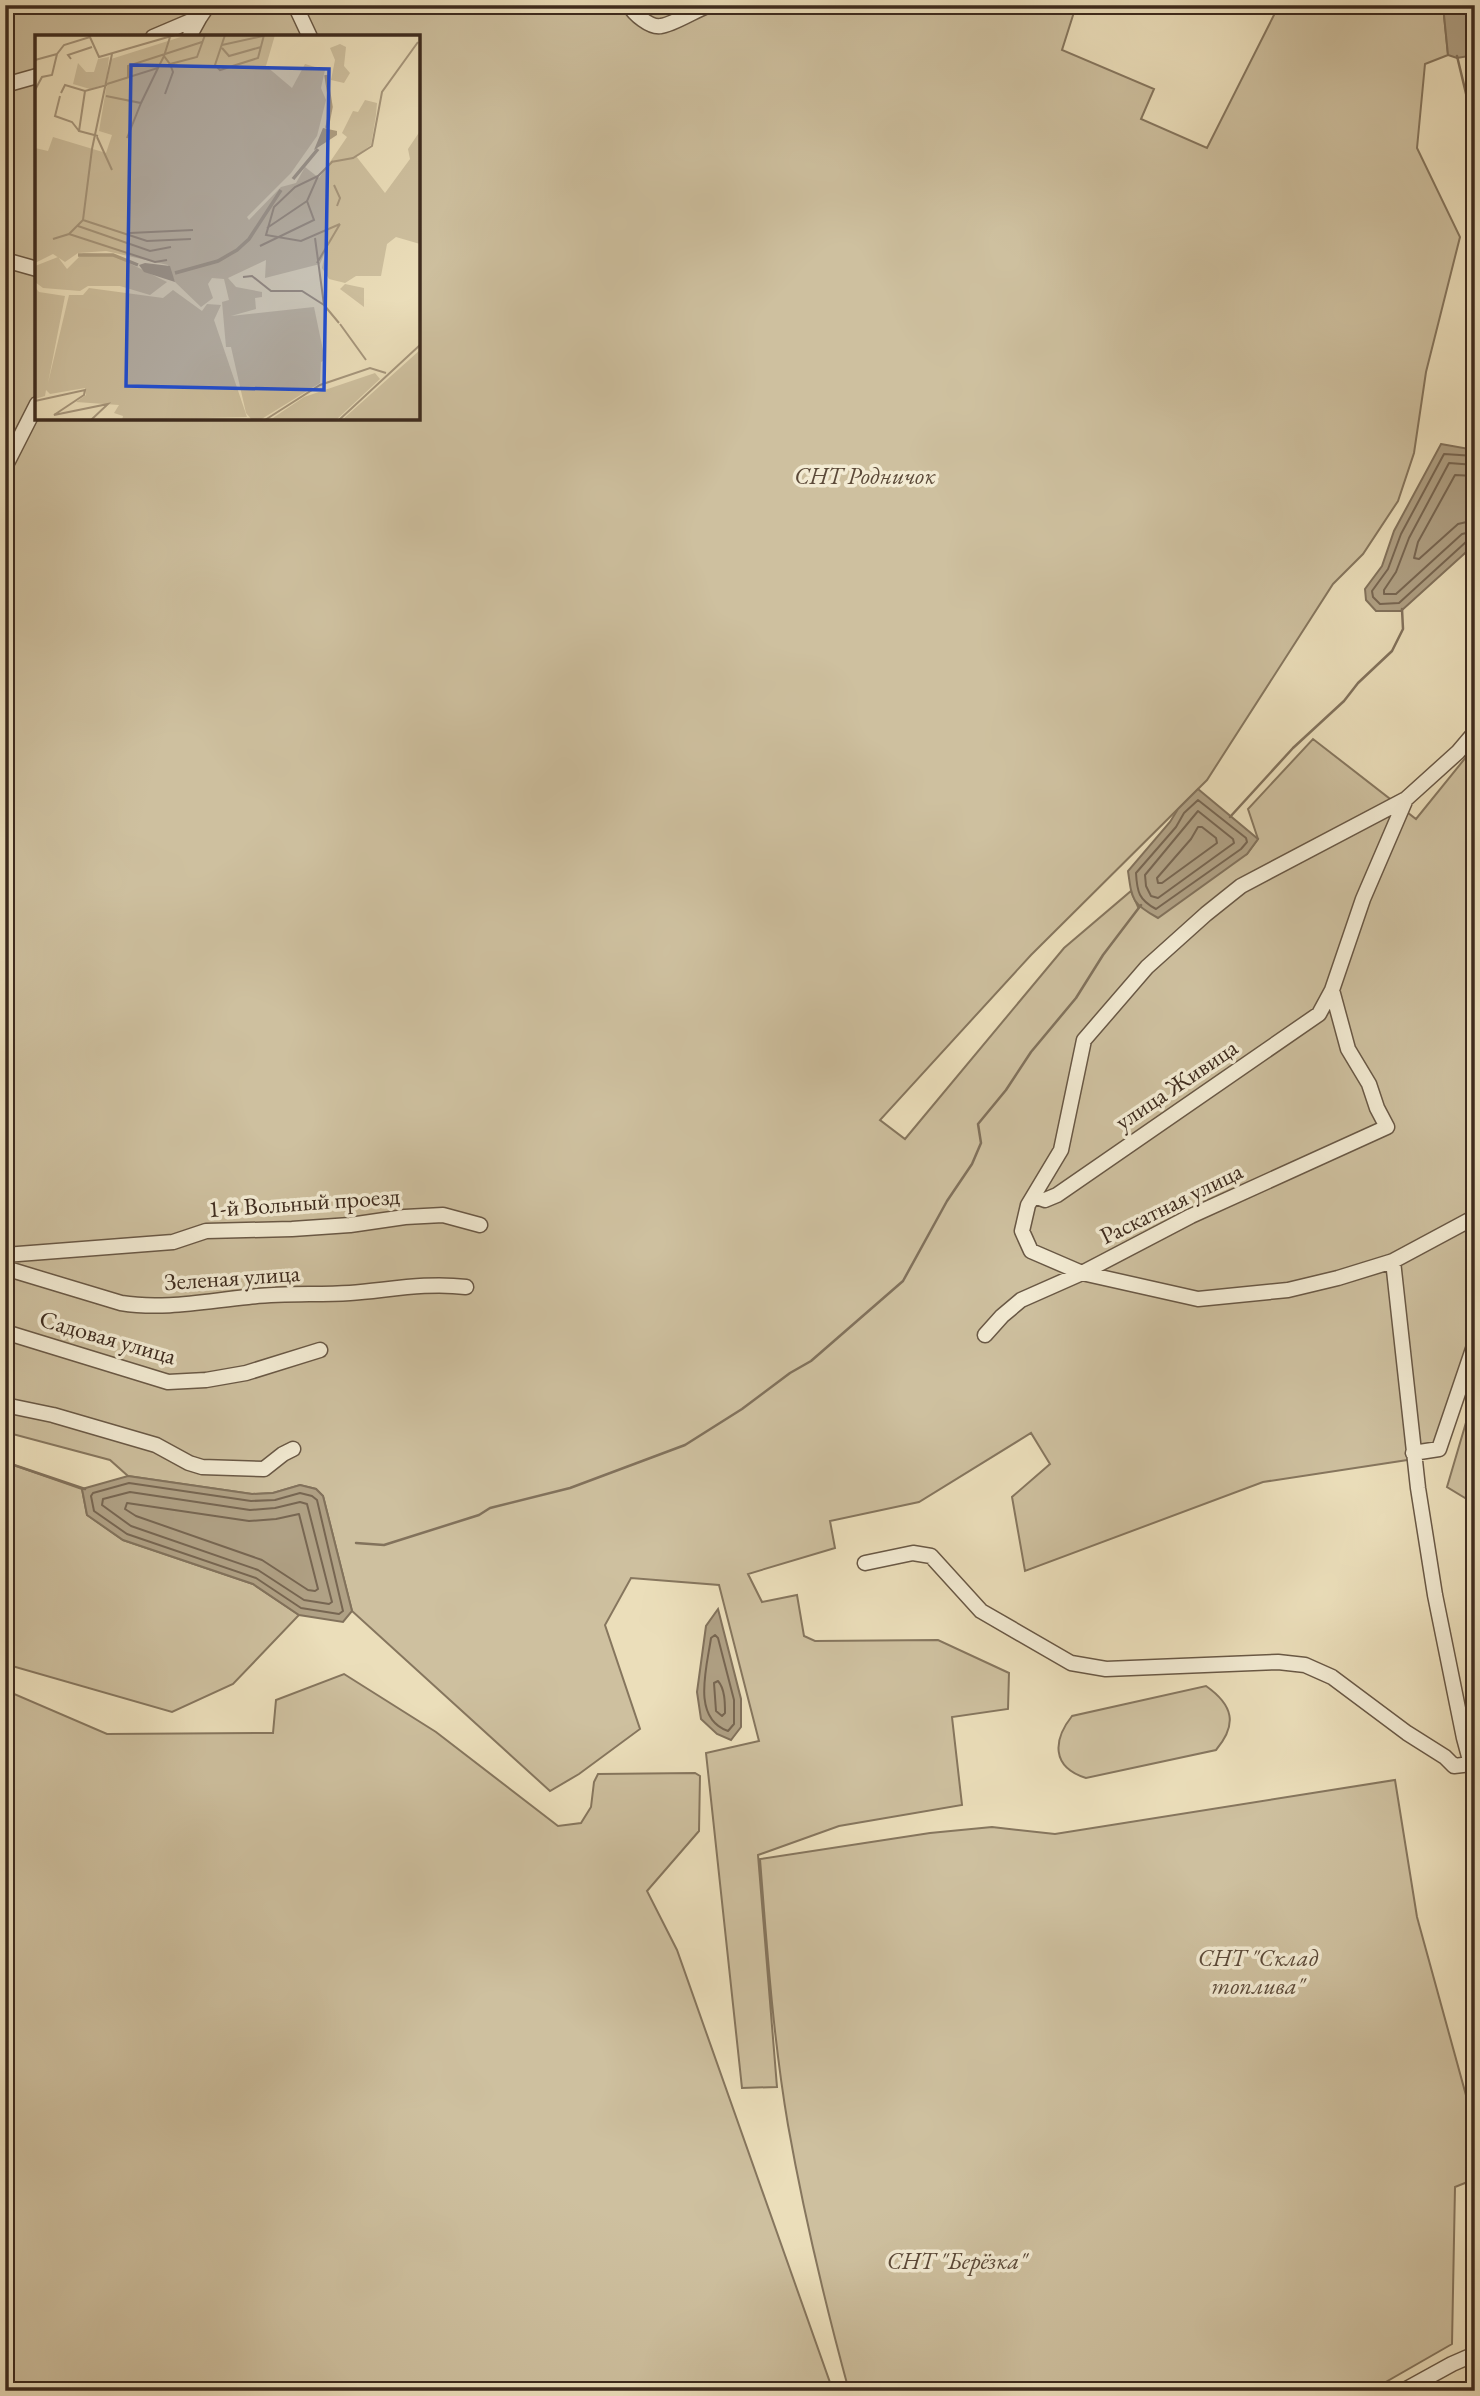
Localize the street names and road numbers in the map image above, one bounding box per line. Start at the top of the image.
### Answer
street label: улица Живица [1109,1031,1244,1137]
street label: Раскатная улица [1094,1155,1248,1251]
street label: 1-й Вольный проезд [207,1180,401,1224]
street label: Зеленая улица [163,1257,301,1297]
street label: Садовая улица [36,1303,180,1371]

